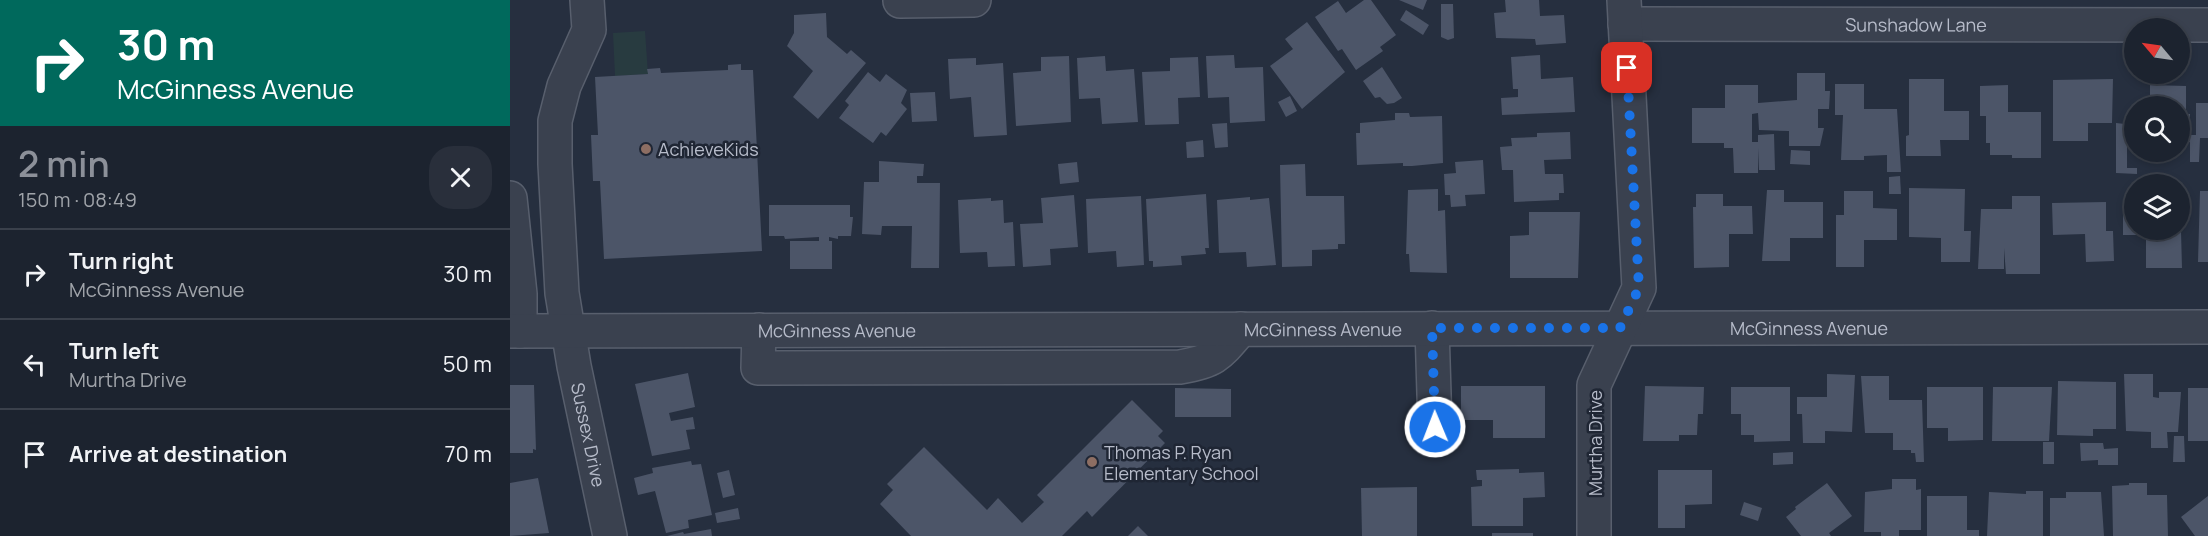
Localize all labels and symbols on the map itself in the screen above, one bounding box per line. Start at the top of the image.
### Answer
street label: Sunshadow Lane [1845,12,1987,37]
north arrow [2124,18,2190,84]
pin [1601,42,1652,93]
place label: AchieveKids [658,137,759,161]
marker: AchieveKids [639,142,653,156]
street label: McGinness Avenue [1730,316,1888,340]
street label: McGinness Avenue [1244,317,1402,341]
street label: McGinness Avenue [758,318,916,342]
street label: Sussex Drive [566,380,611,489]
street label: Murtha Drive [1583,390,1607,496]
position arrow [1403,395,1467,459]
place label: Thomas P. Ryan Elementary School [1104,440,1259,485]
marker: Thomas P. Ryan Elementary School [1085,455,1099,469]

